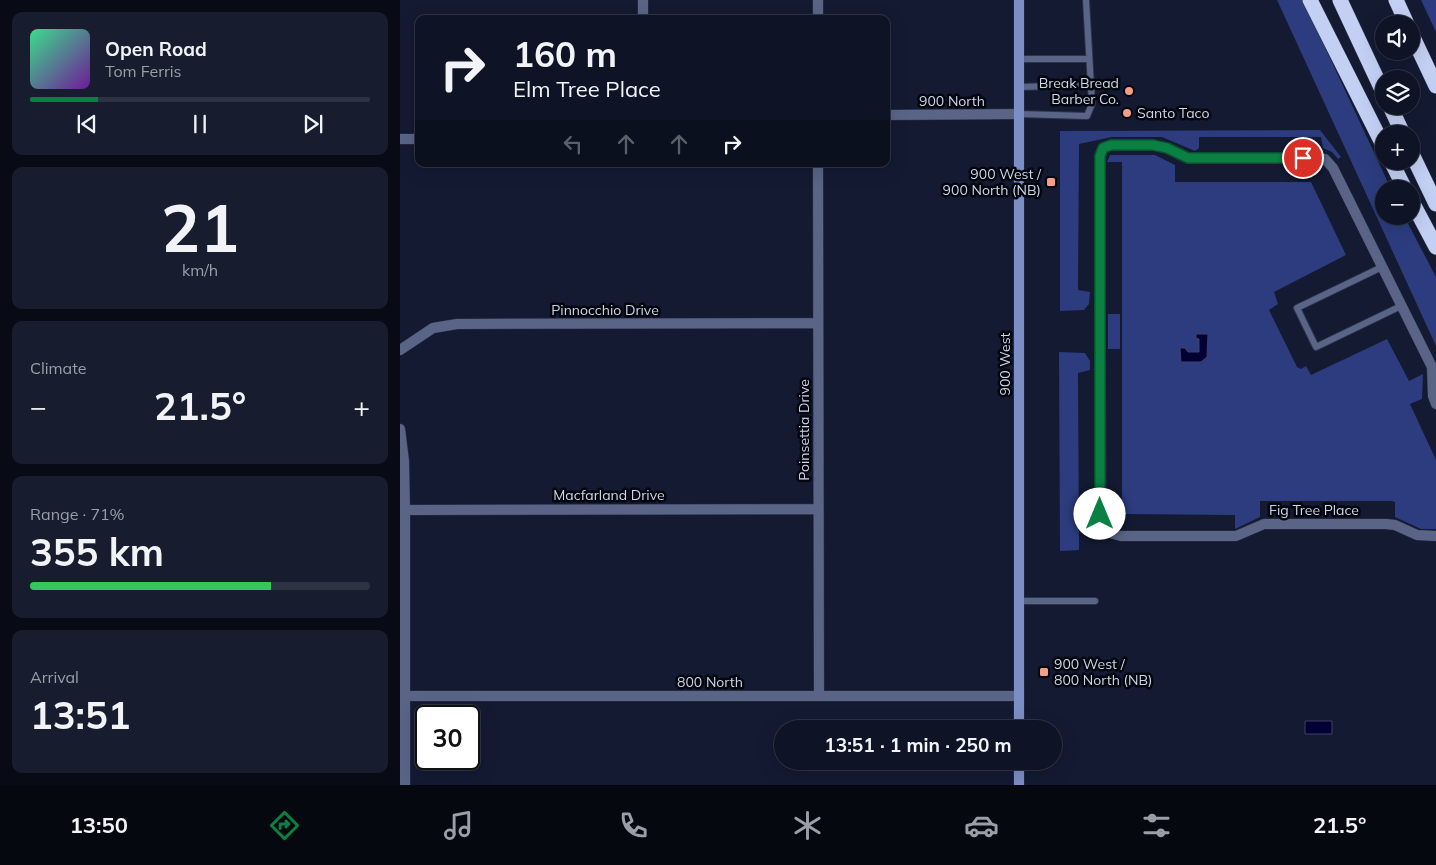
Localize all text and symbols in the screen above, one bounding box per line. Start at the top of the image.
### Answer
map controls [1375,15,1420,225]
button: sound [1375,15,1420,60]
text: 160 m [513,32,617,76]
icon: right [430,35,495,100]
text: Open Road [105,37,207,61]
text: Tom Ferris [105,61,182,81]
button: layers [1375,70,1420,115]
place label: Break Bread Barber Co. [1039,74,1119,108]
text: Elm Tree Place [513,75,661,103]
marker: Break Bread Barber Co. [1123,85,1135,97]
street label: 900 North [919,92,985,110]
place label: Santo Taco [1137,104,1209,122]
marker: Santo Taco [1121,107,1133,119]
icon: previous [73,110,101,138]
icon: pause [186,110,214,138]
icon: next [299,110,327,138]
button: + [1375,125,1420,170]
icon: left [559,130,587,158]
icon: ahead [612,130,640,158]
icon: ahead [665,130,693,158]
icon: right [718,130,746,158]
pin [1282,137,1324,179]
icon: arrive [1289,144,1317,172]
place label: 900 West / 900 North (NB) [943,165,1042,199]
marker: 900 West / 900 North (NB) [1045,176,1057,188]
button: − [1375,180,1420,225]
text: 21 [161,187,239,268]
text: km/h [182,260,218,280]
street label: Pinnocchio Drive [551,301,659,319]
street label: 900 West [996,332,1014,396]
text: Climate [30,358,86,378]
street label: Poinsettia Drive [795,379,813,481]
text: 21.5° [154,382,246,430]
text: − [30,389,47,424]
text: + [353,389,370,424]
street label: Macfarland Drive [553,486,665,504]
position arrow [1073,487,1125,539]
street label: Fig Tree Place [1269,501,1359,519]
text: Range · 71% [30,504,125,524]
text: 355 km [30,528,164,576]
place label: 900 West / 800 North (NB) [1054,655,1152,689]
marker: 900 West / 800 North (NB) [1038,666,1050,678]
text: Arrival [30,667,79,687]
street label: 800 North [677,673,743,691]
text: 13:51 [30,691,131,739]
speed limit sign: 30 [415,705,480,770]
text: 13:51 · 1 min · 250 m [824,733,1012,757]
icon: directions [267,808,302,843]
icon: music [441,808,476,843]
icon: phone [616,808,651,843]
icon: climate [790,808,825,843]
icon: car [964,808,999,843]
icon: filters [1139,808,1174,843]
text: 13:50 [70,811,128,839]
text: 21.5° [1313,811,1366,839]

